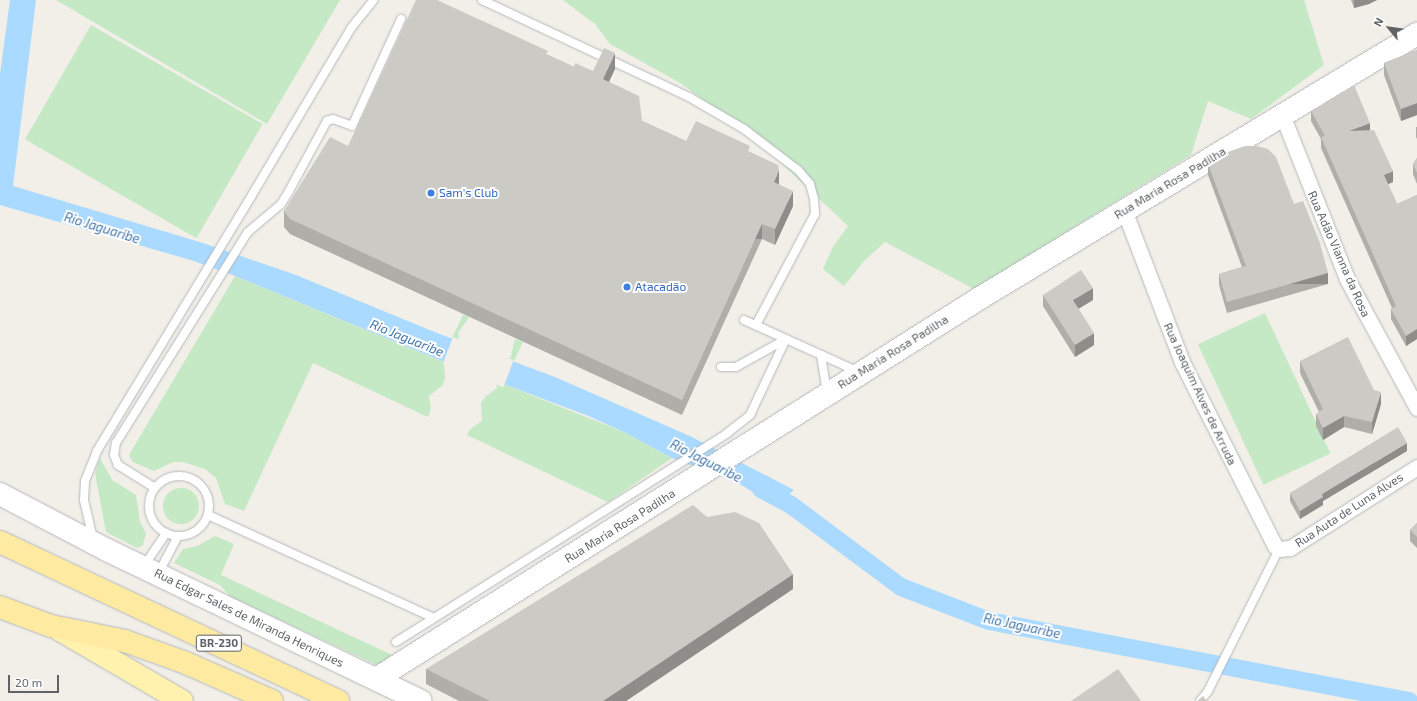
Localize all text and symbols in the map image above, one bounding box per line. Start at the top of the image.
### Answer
north arrow [1369,8,1409,48]
text: N [1370,15,1386,29]
street label: Rua Maria Rosa Padilha [1112,144,1228,222]
place label: Sam's Club [439,186,498,200]
marker: Sam's Club [426,188,436,198]
street label: Rua Adão Vianna da Rosa [1305,188,1373,320]
water label: Rio Jaguaribe [62,209,142,247]
place label: Atacadão [635,280,686,294]
marker: Atacadão [622,282,632,292]
street label: Rua Maria Rosa Padilha [835,312,951,392]
water label: Rio Jaguaribe [368,316,446,360]
street label: Rua Joaquim Alves de Arruda [1160,320,1240,468]
water label: Rio Jaguaribe [668,436,744,486]
street label: Rua Auta de Luna Alves [1292,470,1406,550]
street label: Rua Maria Rosa Padilha [562,486,678,566]
street label: Rua Edgar Sales de Miranda Henriques [152,566,346,670]
water label: Rio Jaguaribe [982,610,1062,642]
road number: BR-230 [195,634,243,652]
scale bar [10,667,61,693]
text: 20 m [15,675,42,689]

